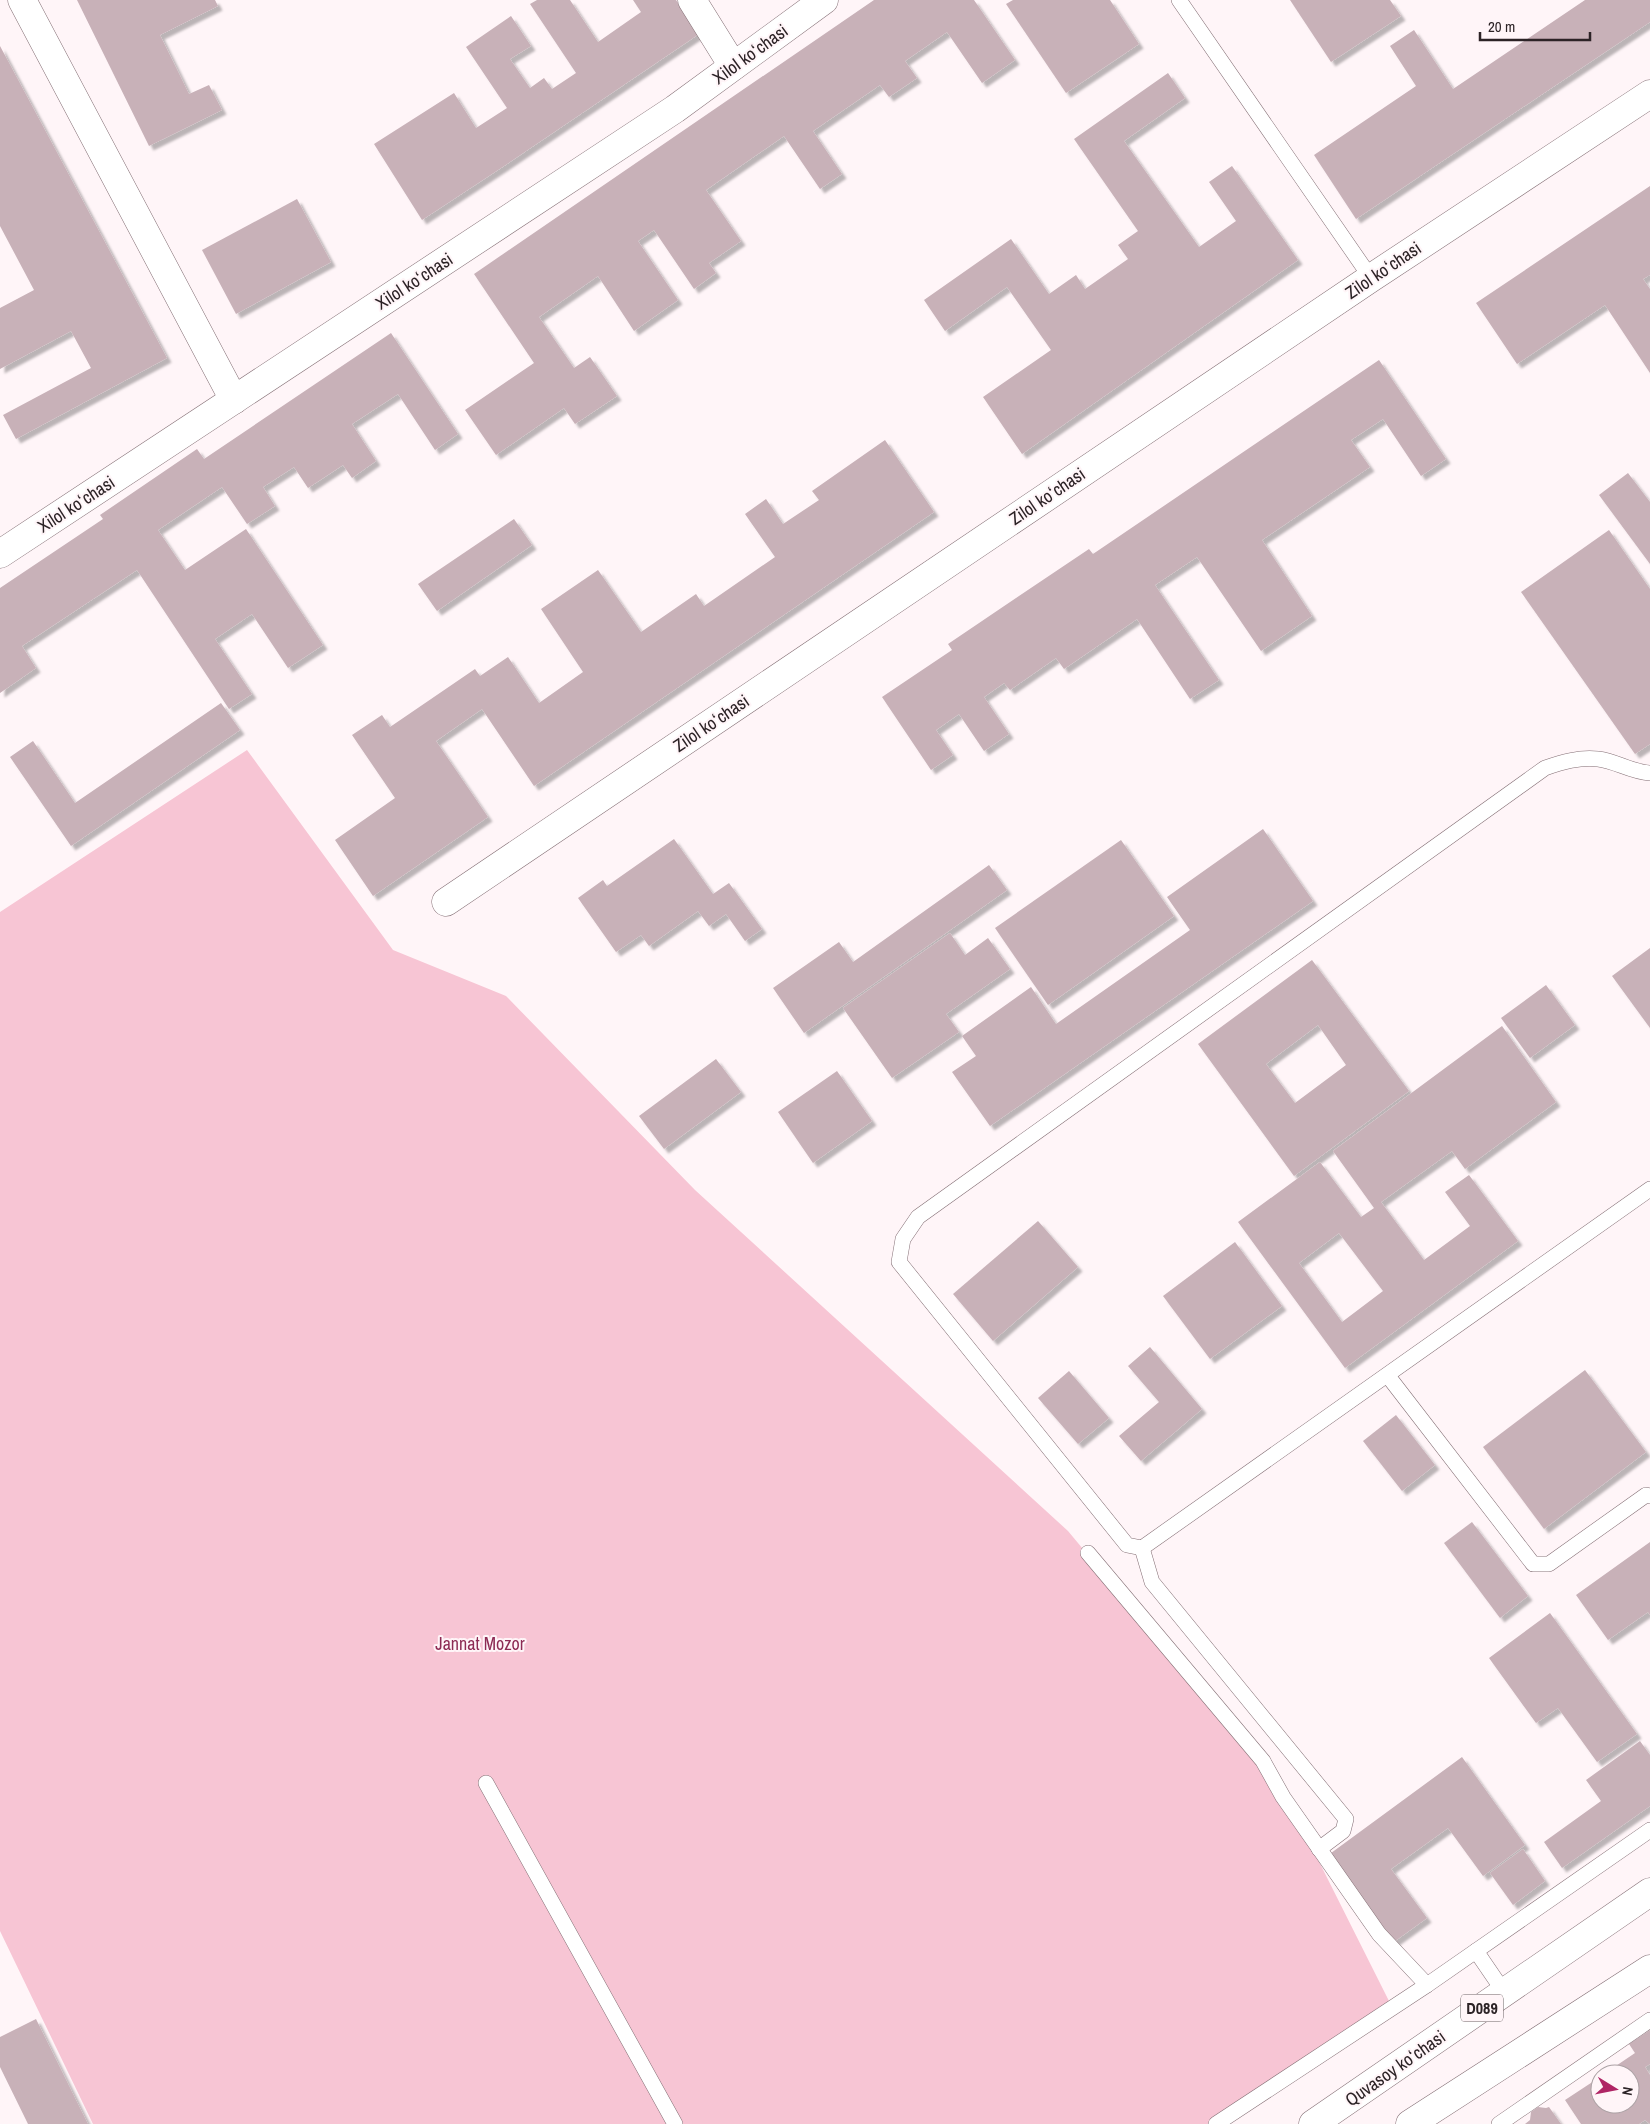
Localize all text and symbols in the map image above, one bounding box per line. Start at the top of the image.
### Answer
scale bar [1480,10,1590,42]
text: 20 m [1488,16,1515,37]
street label: Xilol koʻchasi [707,18,793,90]
street label: Zilol koʻchasi [1340,235,1426,305]
street label: Xilol koʻchasi [370,247,458,315]
street label: Zilol koʻchasi [1004,461,1090,531]
street label: Xilol koʻchasi [32,470,120,538]
street label: Zilol koʻchasi [668,688,754,758]
park label: Jannat Mozor [435,1631,525,1656]
road number: D089 [1461,1995,1503,2022]
street label: Quvasoy koʻchasi [1340,2024,1450,2112]
north arrow [1590,2064,1640,2114]
text: N [1618,2086,1637,2097]

